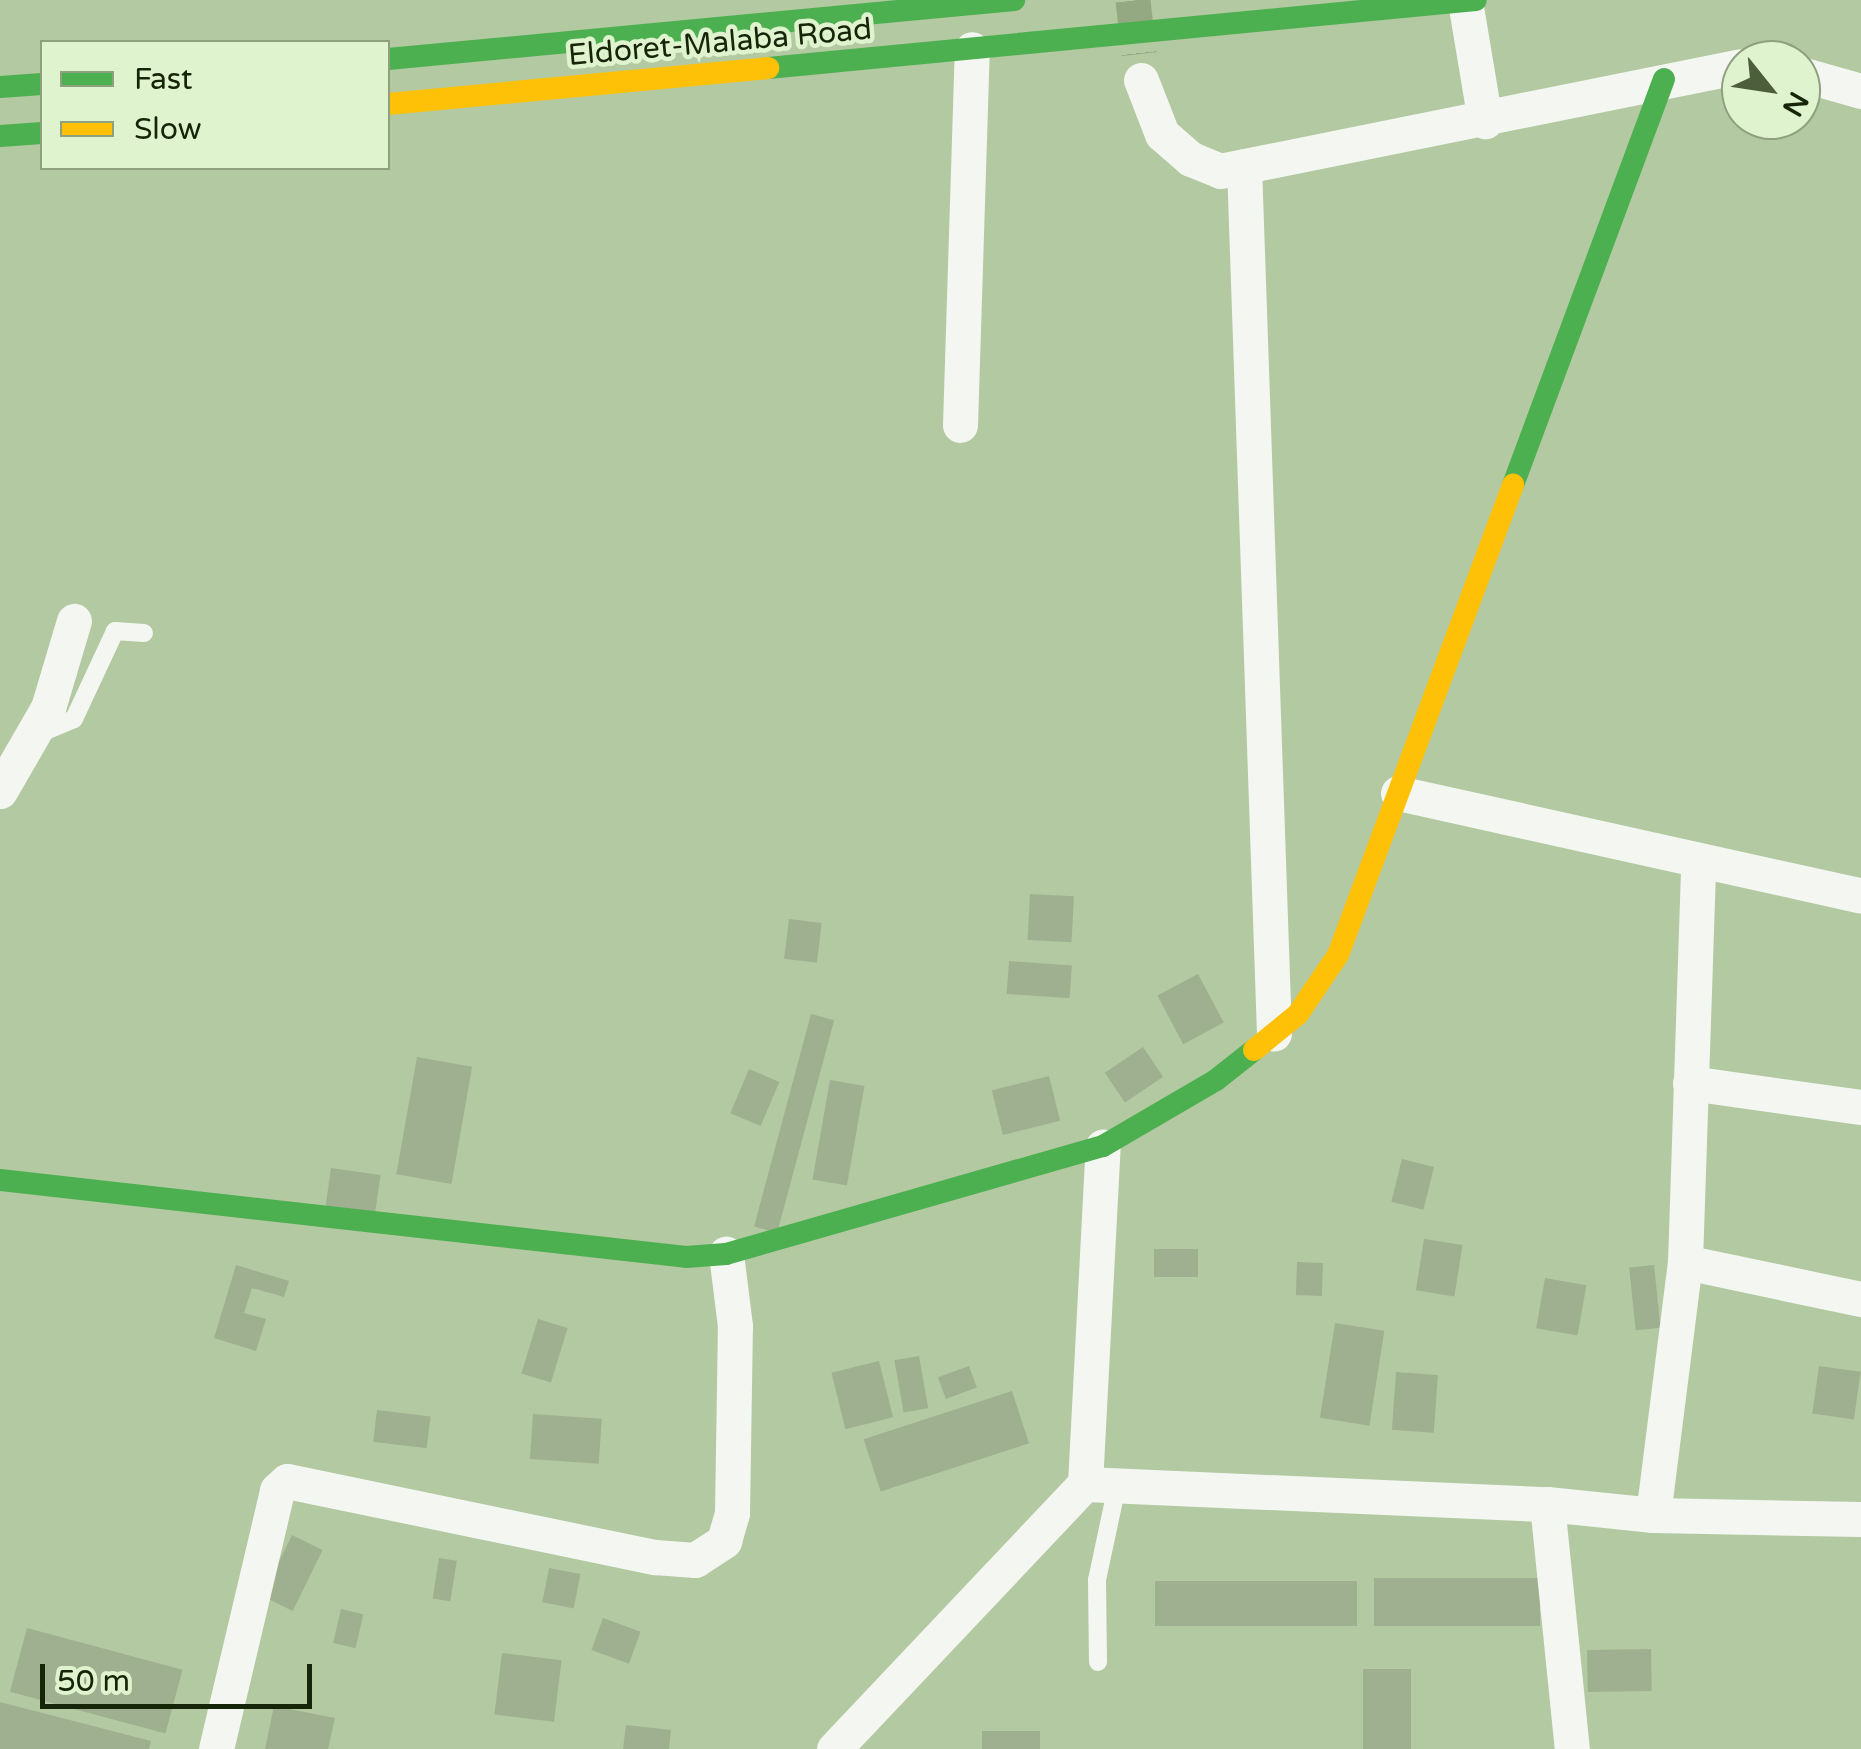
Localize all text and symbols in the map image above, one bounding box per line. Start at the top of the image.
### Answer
street label: Eldoret-Malaba Road [567,12,873,74]
legend [40,40,390,170]
north arrow [1721,40,1821,140]
text: Fast [134,61,193,98]
text: N [1775,86,1816,122]
text: Slow [134,111,202,148]
scale bar [45,1644,318,1706]
text: 50 m [57,1663,130,1700]

